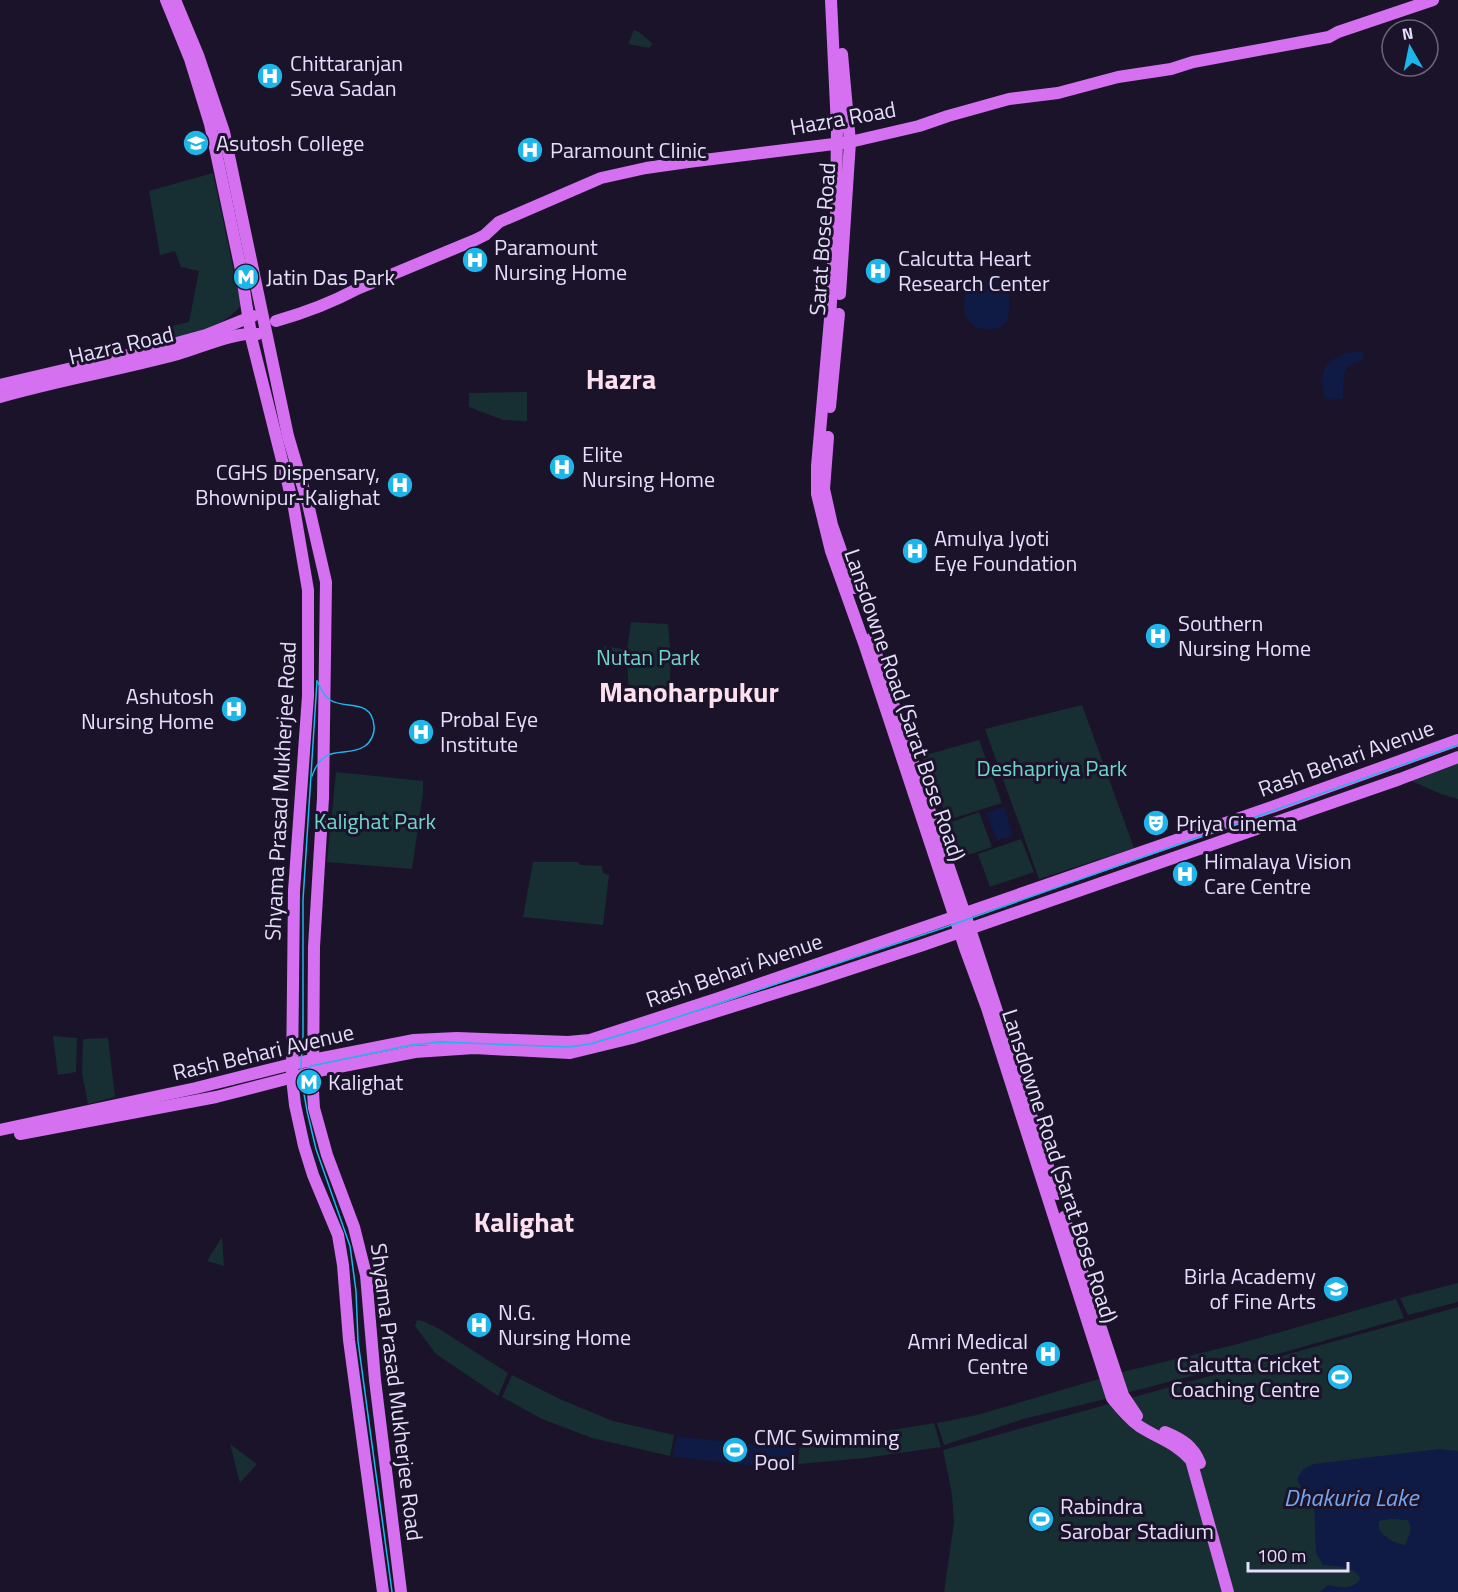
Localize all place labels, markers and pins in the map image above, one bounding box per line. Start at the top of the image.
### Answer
place label: Chittaranjan Seva Sadan [290,46,403,105]
hospital icon: Chittaranjan Seva Sadan [255,61,285,91]
place label: Asutosh College [216,126,364,160]
school or university icon: Asutosh College [181,128,211,158]
place label: Paramount Clinic [550,133,707,167]
hospital icon: Paramount Clinic [515,135,545,165]
place label: Paramount Nursing Home [494,230,627,289]
place label: Calcutta Heart Research Center [898,241,1050,300]
hospital icon: Paramount Nursing Home [460,245,490,275]
hospital icon: Calcutta Heart Research Center [863,256,893,286]
place label: Jatin Das Park [266,260,395,294]
metro station icon: Jatin Das Park [231,262,261,292]
place label: Elite Nursing Home [582,437,715,496]
hospital icon: Elite Nursing Home [547,452,577,482]
place label: CGHS Dispensary, Bhownipur-Kalighat [195,455,380,514]
hospital icon: CGHS Dispensary, Bhownipur-Kalighat [385,470,415,500]
place label: Amulya Jyoti Eye Foundation [934,521,1077,580]
hospital icon: Amulya Jyoti Eye Foundation [900,536,930,566]
place label: Southern Nursing Home [1178,606,1311,665]
hospital icon: Southern Nursing Home [1143,621,1173,651]
place label: Ashutosh Nursing Home [81,679,214,738]
hospital icon: Ashutosh Nursing Home [219,694,249,724]
place label: Probal Eye Institute [440,702,538,761]
hospital icon: Probal Eye Institute [406,717,436,747]
place label: Priya Cinema [1176,806,1297,840]
theatre icon: Priya Cinema [1141,808,1171,838]
place label: Himalaya Vision Care Centre [1204,844,1351,903]
hospital icon: Himalaya Vision Care Centre [1170,859,1200,889]
place label: Kalighat [328,1065,404,1099]
metro station icon: Kalighat [294,1067,324,1097]
place label: Birla Academy of Fine Arts [1184,1259,1316,1318]
school or university icon: Birla Academy of Fine Arts [1321,1274,1351,1304]
place label: N.G. Nursing Home [498,1295,631,1354]
hospital icon: N.G. Nursing Home [464,1310,494,1340]
place label: Amri Medical Centre [908,1324,1028,1383]
hospital icon: Amri Medical Centre [1033,1339,1063,1369]
place label: Calcutta Cricket Coaching Centre [1171,1347,1320,1406]
sports icon: Calcutta Cricket Coaching Centre [1325,1362,1355,1392]
place label: CMC Swimming Pool [754,1420,899,1479]
sports icon: CMC Swimming Pool [720,1435,750,1465]
place label: Rabindra Sarobar Stadium [1060,1489,1214,1548]
sports icon: Rabindra Sarobar Stadium [1026,1504,1056,1534]

